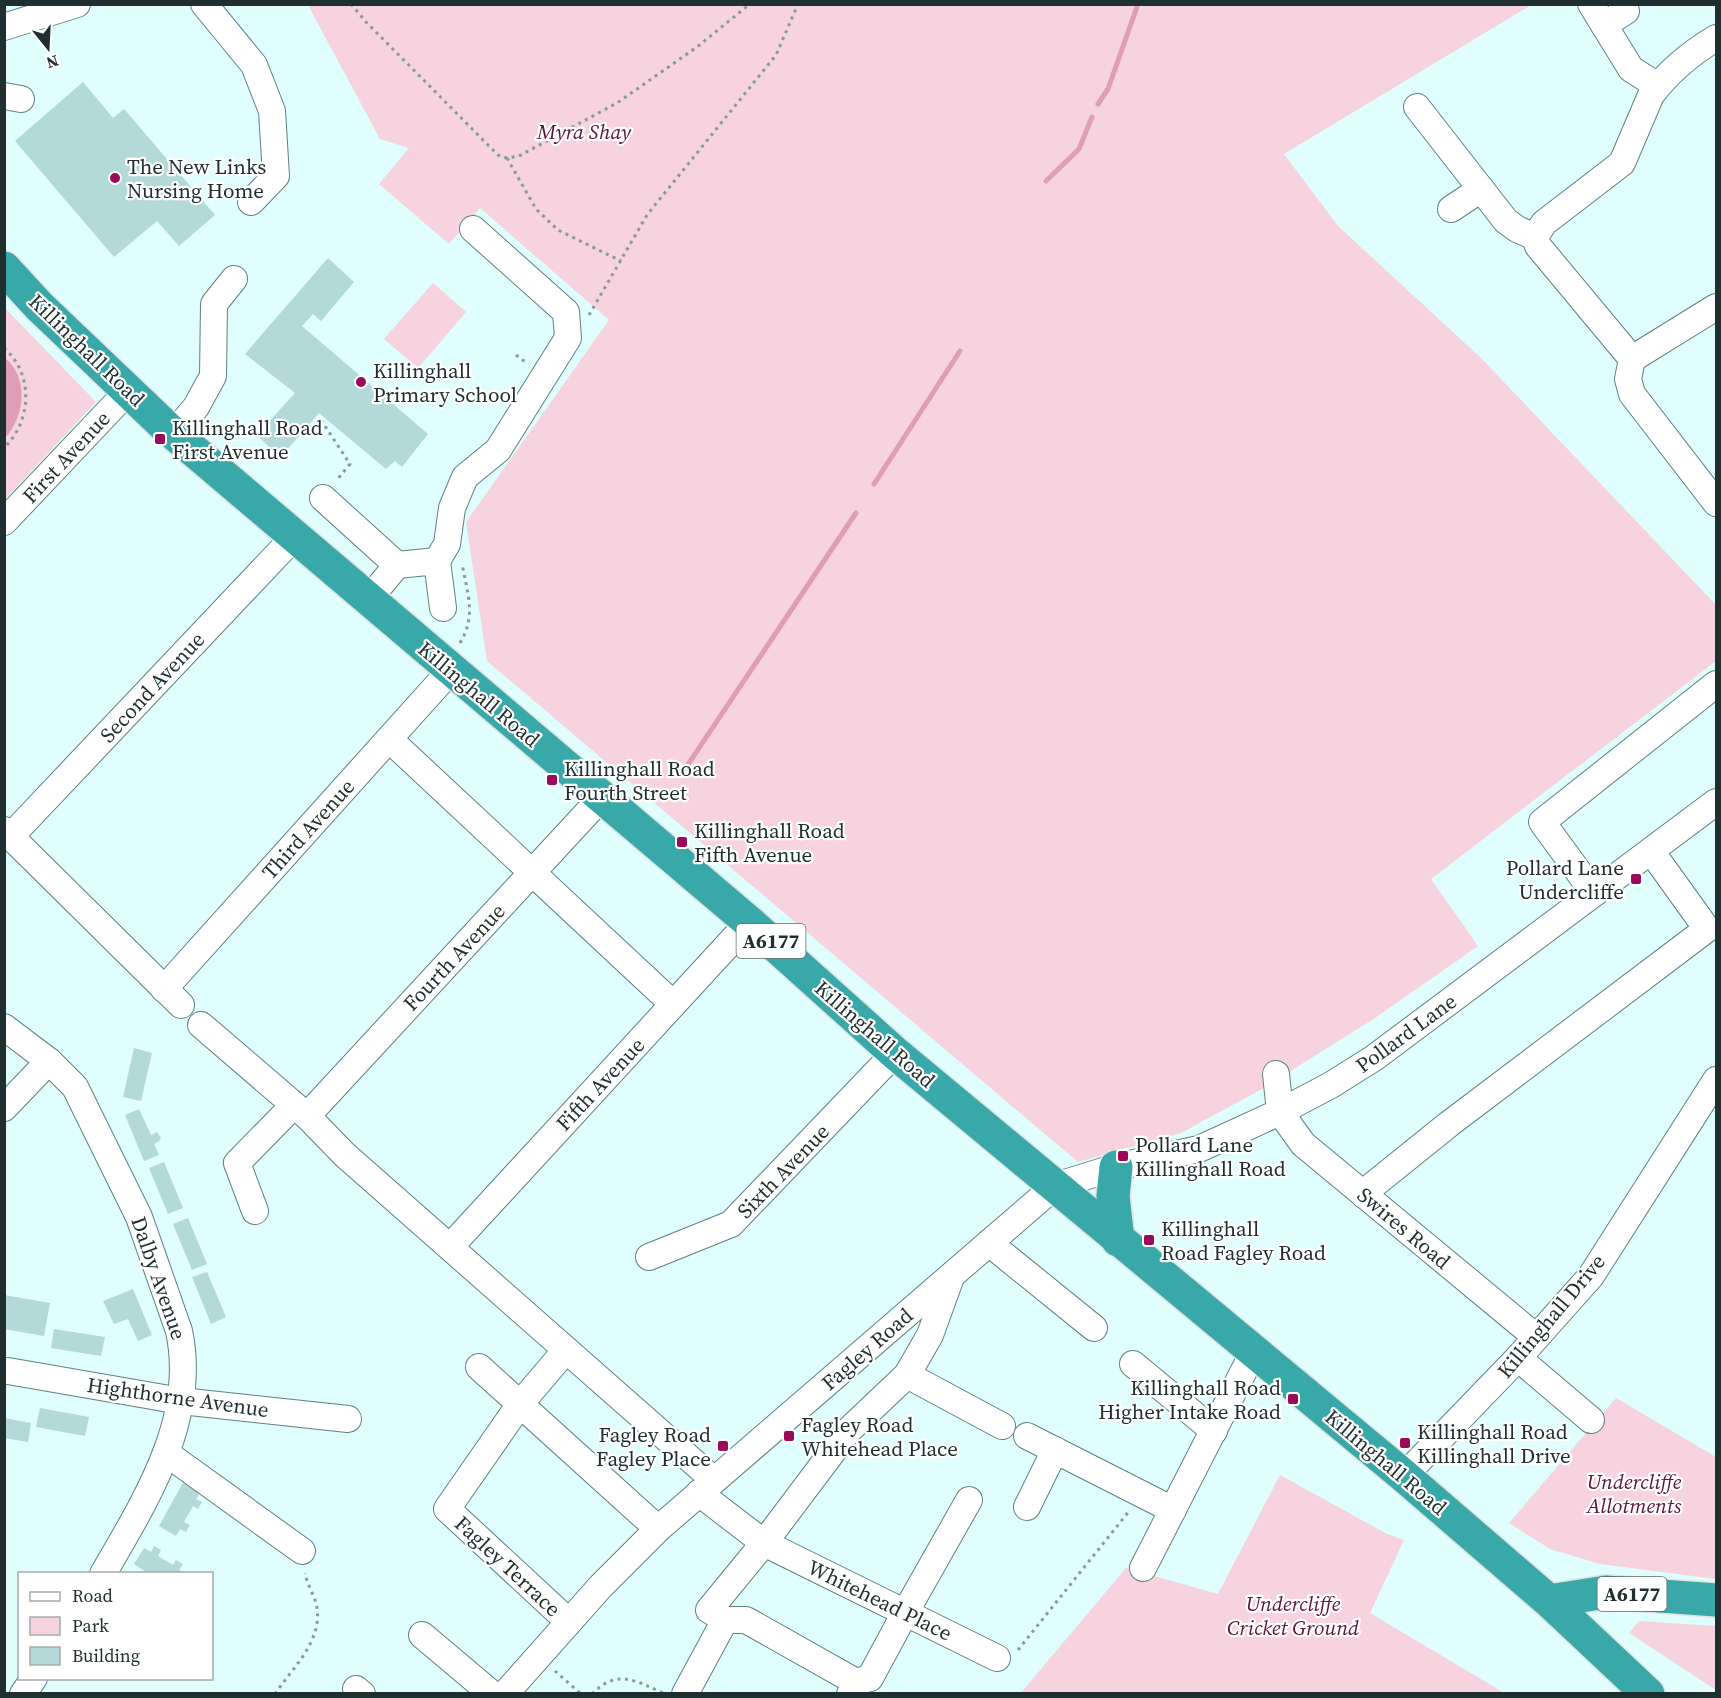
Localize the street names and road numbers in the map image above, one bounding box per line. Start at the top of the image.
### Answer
street label: Killinghall Road [23,287,151,413]
street label: First Avenue [16,404,116,510]
street label: Second Avenue [93,625,211,749]
street label: Killinghall Road [412,634,546,754]
street label: Third Avenue [255,772,361,886]
street label: Fourth Avenue [397,897,511,1017]
road number: A6177 [736,924,806,958]
street label: Killinghall Road [809,974,941,1094]
street label: Pollard Lane [1350,987,1462,1079]
street label: Fifth Avenue [549,1031,651,1137]
street label: Sixth Avenue [730,1117,836,1225]
street label: Swires Road [1351,1180,1457,1276]
street label: Dalby Avenue [124,1213,194,1343]
street label: Killinghall Drive [1490,1248,1612,1384]
street label: Fagley Road [815,1301,919,1397]
street label: Highthorne Avenue [85,1370,271,1424]
street label: Killinghall Road [1319,1402,1453,1522]
street label: Fagley Terrace [449,1509,567,1623]
street label: Whitehead Place [803,1553,957,1647]
road number: A6177 [1598,1577,1666,1611]

